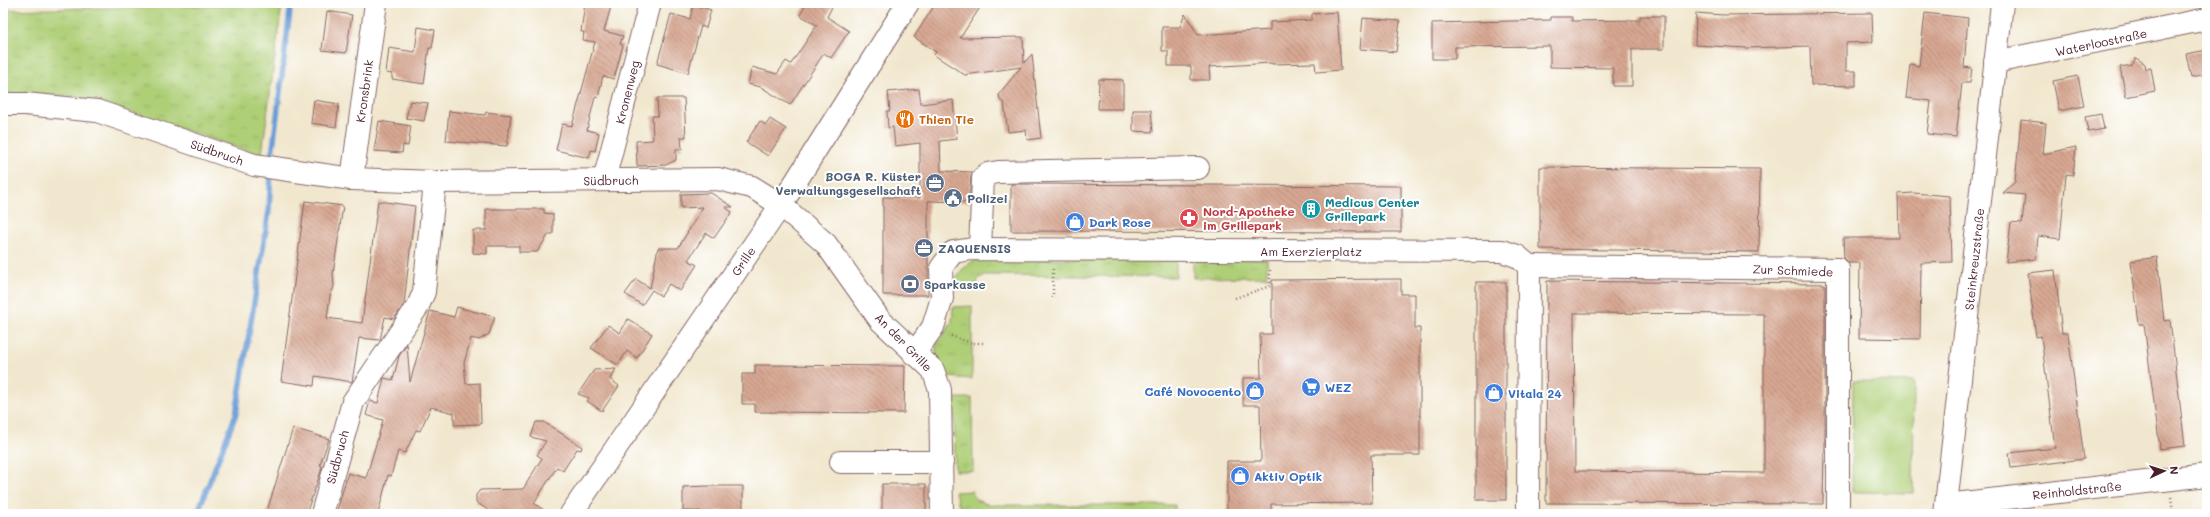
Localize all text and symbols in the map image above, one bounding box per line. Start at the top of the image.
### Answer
street label: Waterloostraße [2054,24,2148,60]
street label: Kronsbrink [352,59,376,123]
street label: Kronenweg [611,59,643,125]
restaurant icon: Thien Tie [894,108,916,130]
place label: Thien Tie [919,111,974,127]
street label: Südbruch [188,135,246,169]
place label: BOGA R. Küster Verwaltungsgesellschaft [775,168,921,198]
street label: Südbruch [583,172,639,188]
office icon: BOGA R. Küster Verwaltungsgesellschaft [924,172,946,194]
public building icon: Polizei [942,187,964,209]
place label: Polizei [967,190,1008,206]
place label: Medicus Center Grillepark [1325,194,1420,224]
building icon: Medicus Center Grillepark [1300,198,1322,220]
place label: Nord-Apotheke im Grillepark [1203,203,1295,233]
pharmacy icon: Nord-Apotheke im Grillepark [1178,207,1200,229]
street label: Steinkreuzstraße [1961,207,1987,311]
shop icon: Dark Rose [1064,211,1086,233]
place label: Dark Rose [1089,214,1151,230]
office icon: ZAQUENSIS [913,237,935,259]
place label: ZAQUENSIS [938,240,1011,256]
street label: Grille [727,243,759,279]
street label: Am Exerzierplatz [1260,243,1362,259]
street label: Zur Schmiede [1752,261,1834,279]
bank icon: Sparkasse [899,273,921,295]
place label: Sparkasse [924,276,986,292]
street label: An der Grille [872,309,936,375]
supermarket icon: WEZ [1300,376,1322,398]
place label: WEZ [1325,379,1352,395]
shop icon: Café Novocento [1244,380,1266,402]
shop icon: Vitala 24 [1483,382,1505,404]
place label: Café Novocento [1145,383,1241,399]
place label: Vitala 24 [1508,385,1562,401]
street label: Südbruch [322,428,352,486]
north arrow [2144,451,2184,491]
shop icon: Aktiv Optik [1229,465,1251,487]
text: N [2167,466,2182,475]
place label: Aktiv Optik [1254,468,1322,484]
street label: Reinholdstraße [2032,477,2122,503]

